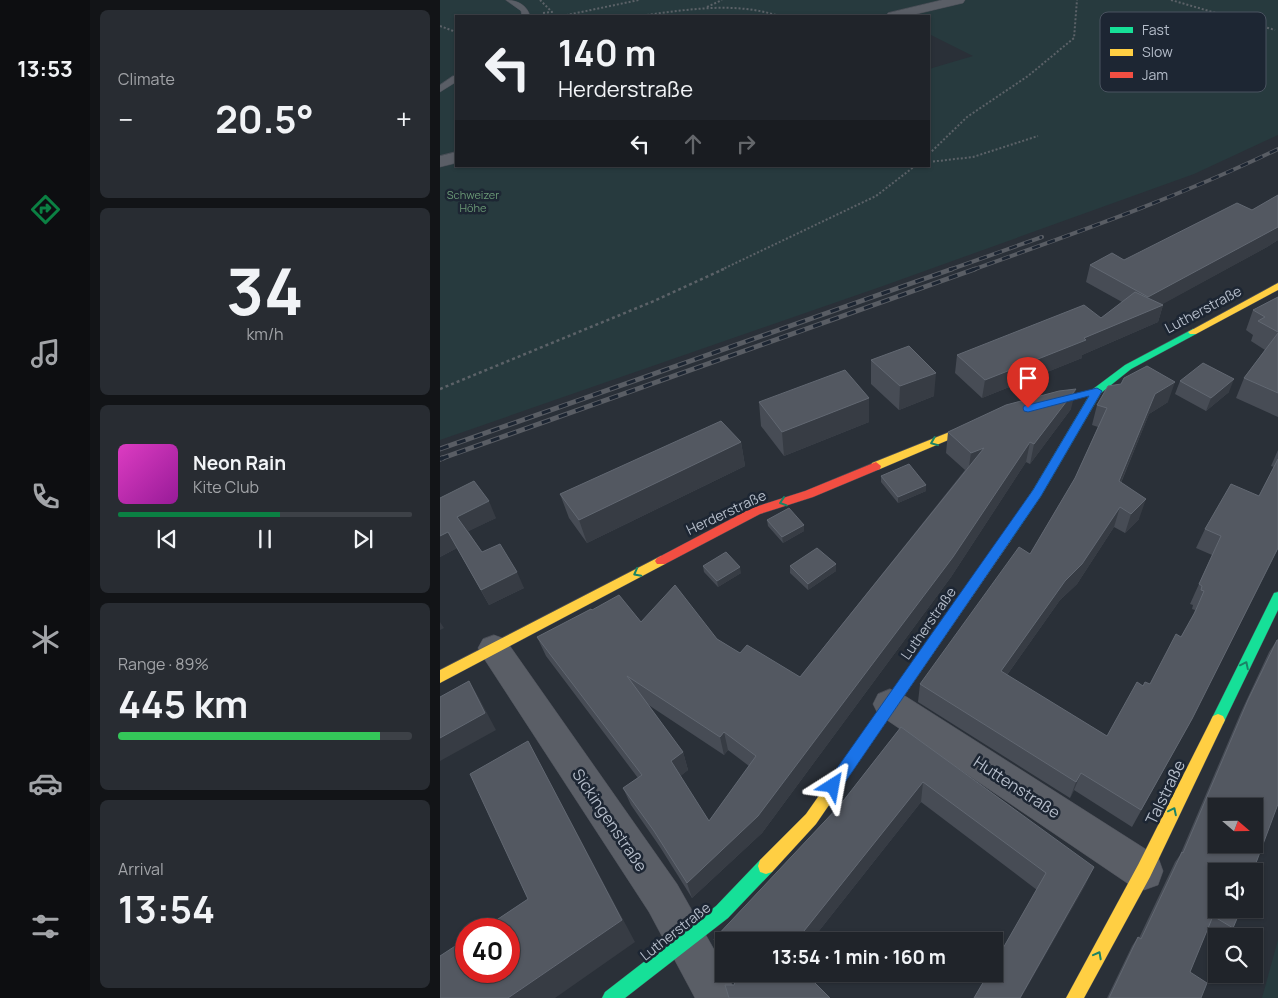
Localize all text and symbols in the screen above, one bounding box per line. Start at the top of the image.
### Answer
legend [1100,12,1266,92]
text: Fast [1142,20,1170,39]
text: 140 m [558,29,656,77]
icon: left [475,35,540,100]
text: Slow [1142,42,1173,61]
text: 13:53 [17,54,73,84]
text: Jam [1142,65,1168,84]
text: Climate [118,68,175,90]
text: Herderstraße [558,74,693,104]
text: 20.5° [215,92,314,144]
text: − [118,100,133,138]
text: + [396,100,412,138]
icon: left [626,130,654,158]
icon: ahead [679,130,707,158]
icon: right [732,130,760,158]
park label: Schweizer Höhe [447,187,499,215]
icon: directions [28,192,63,227]
text: 34 [226,246,304,335]
street label: Lutherstraße [1161,281,1245,337]
text: km/h [246,323,284,345]
icon: music [28,336,63,371]
pin [1007,357,1049,408]
icon: arrive [1014,364,1042,392]
one-way arrow [930,436,939,446]
text: Neon Rain [193,450,286,476]
text: Kite Club [193,476,259,498]
icon: phone [28,479,63,514]
street label: Herderstraße [683,485,769,539]
one-way arrow [779,496,788,506]
icon: previous [153,525,181,553]
icon: pause [251,525,279,553]
icon: next [349,525,377,553]
one-way arrow [633,567,642,577]
street label: Lutherstraße [896,583,960,663]
icon: climate [28,622,63,657]
text: Range · 89% [118,653,209,675]
one-way arrow [1239,661,1249,670]
text: 445 km [118,677,248,729]
street label: Huttenstraße [969,751,1065,823]
street label: Talstraße [1140,756,1190,828]
position arrow [806,759,858,811]
street label: Sickingenstraße [567,764,653,876]
icon: car [28,766,63,801]
north arrow [1208,798,1262,852]
map controls [1208,798,1263,983]
one-way arrow [1167,807,1177,816]
text: Arrival [118,858,164,880]
button: sound [1208,863,1263,918]
text: 13:54 [118,882,215,934]
street label: Lutherstraße [636,898,714,964]
icon: filters [28,909,63,944]
speed limit sign: 40 [455,918,520,983]
button: search [1208,928,1263,983]
text: 13:54 · 1 min · 160 m [772,944,946,970]
one-way arrow [1092,951,1102,960]

